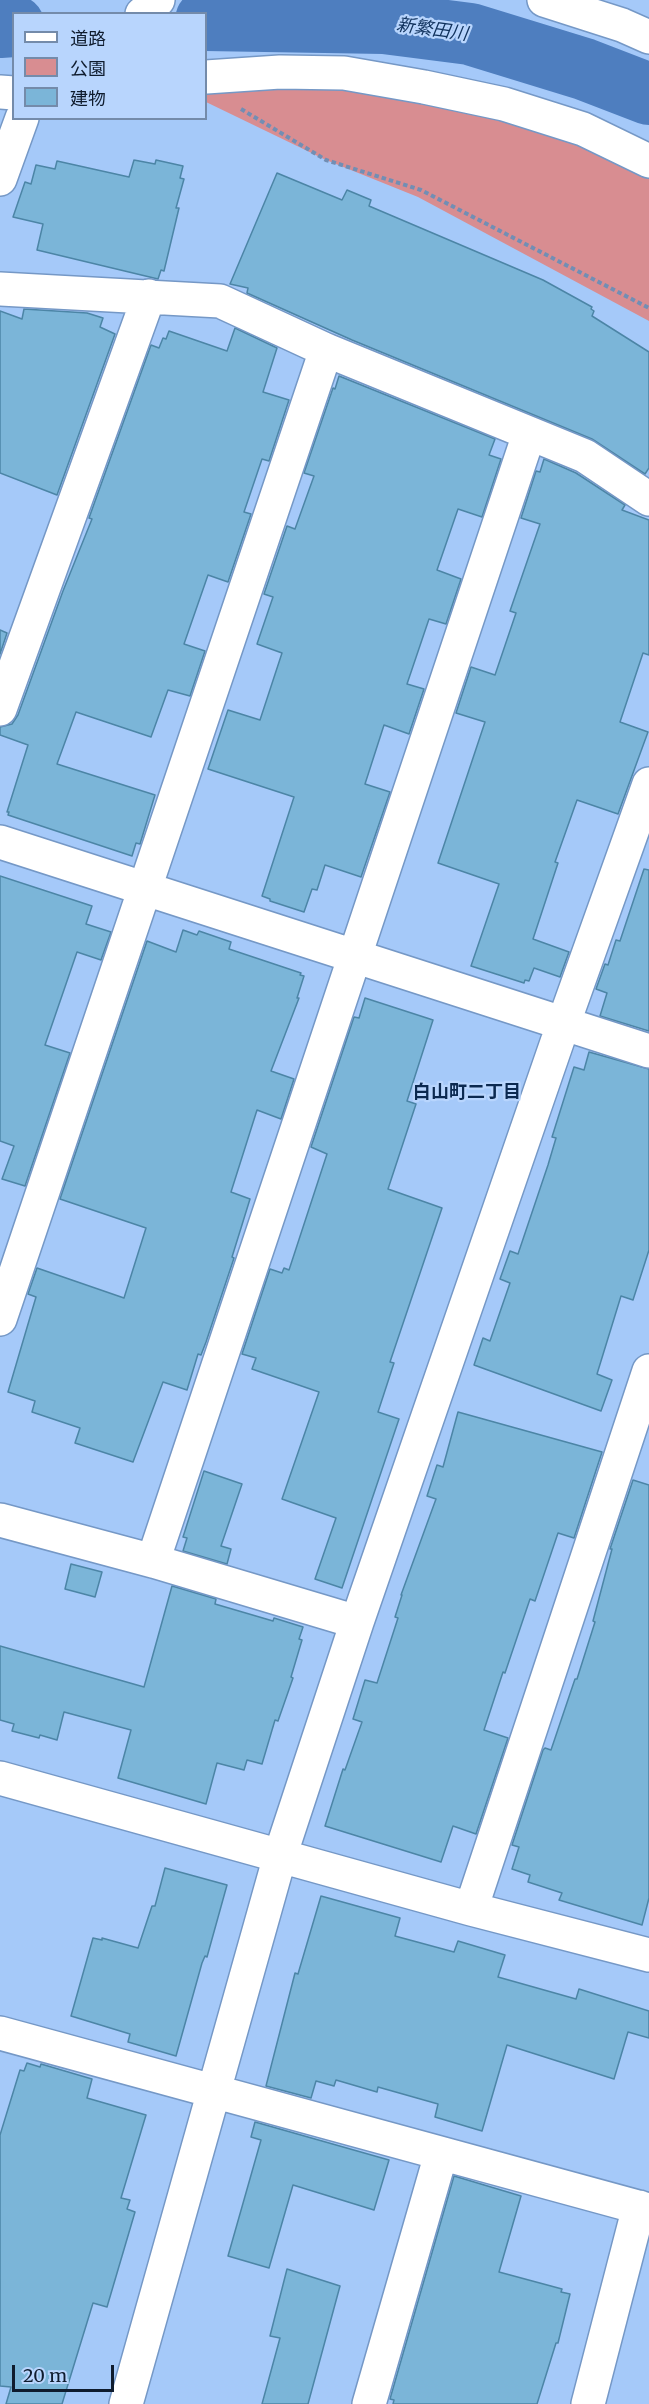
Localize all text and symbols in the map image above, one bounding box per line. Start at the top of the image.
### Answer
legend [12,12,207,120]
water label: 新繁田川 [395,14,469,46]
text: 道路 [70,27,106,50]
text: 公園 [70,57,106,80]
text: 建物 [70,87,106,110]
district label: 白山町二丁目 [413,1082,521,1104]
scale bar [15,2353,117,2391]
text: 20 m [23,2364,67,2387]

